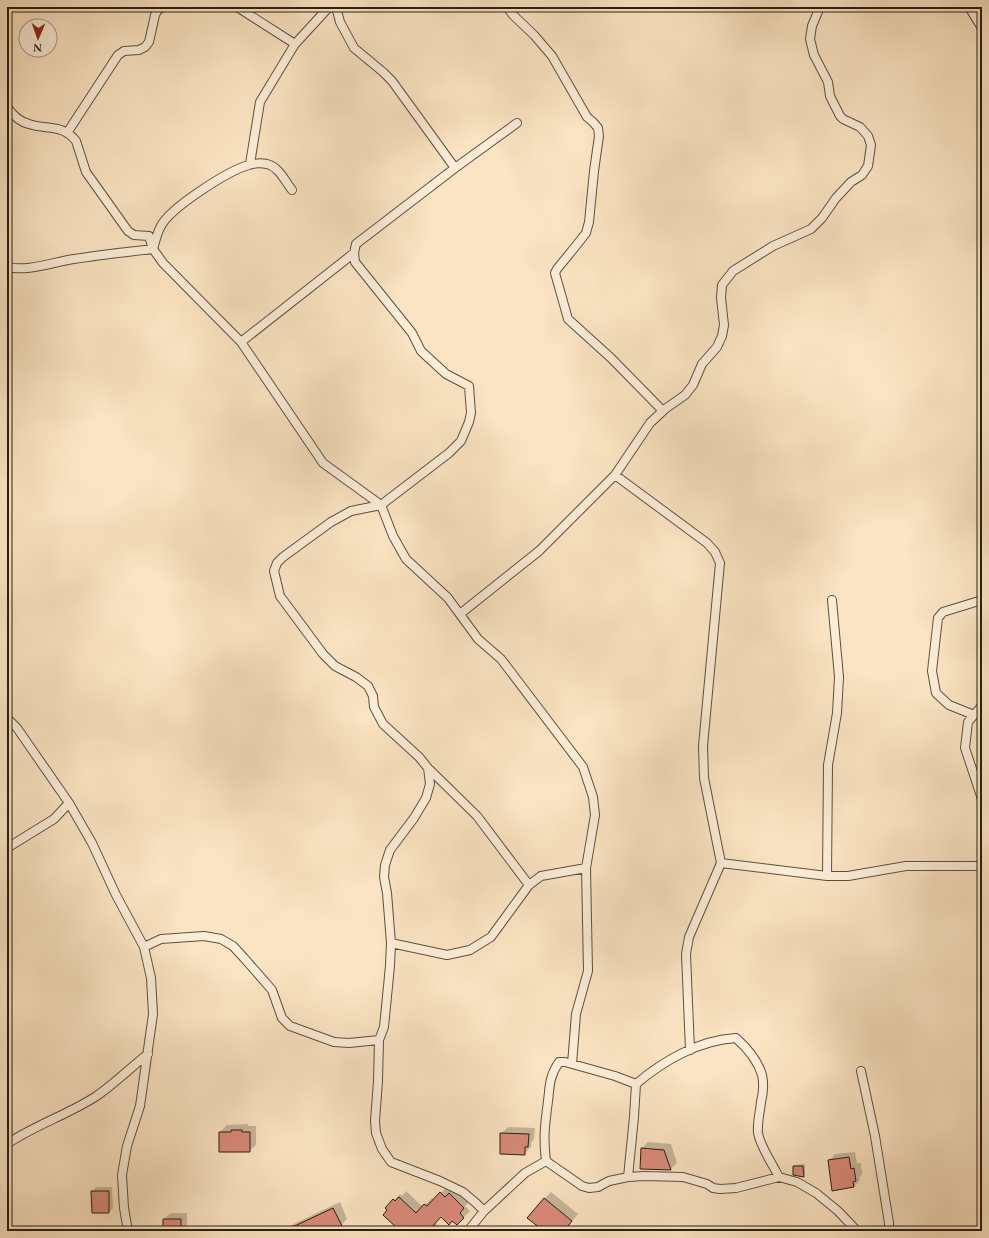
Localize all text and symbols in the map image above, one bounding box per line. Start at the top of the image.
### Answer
north arrow [18,18,58,58]
text: N [33,41,42,55]

